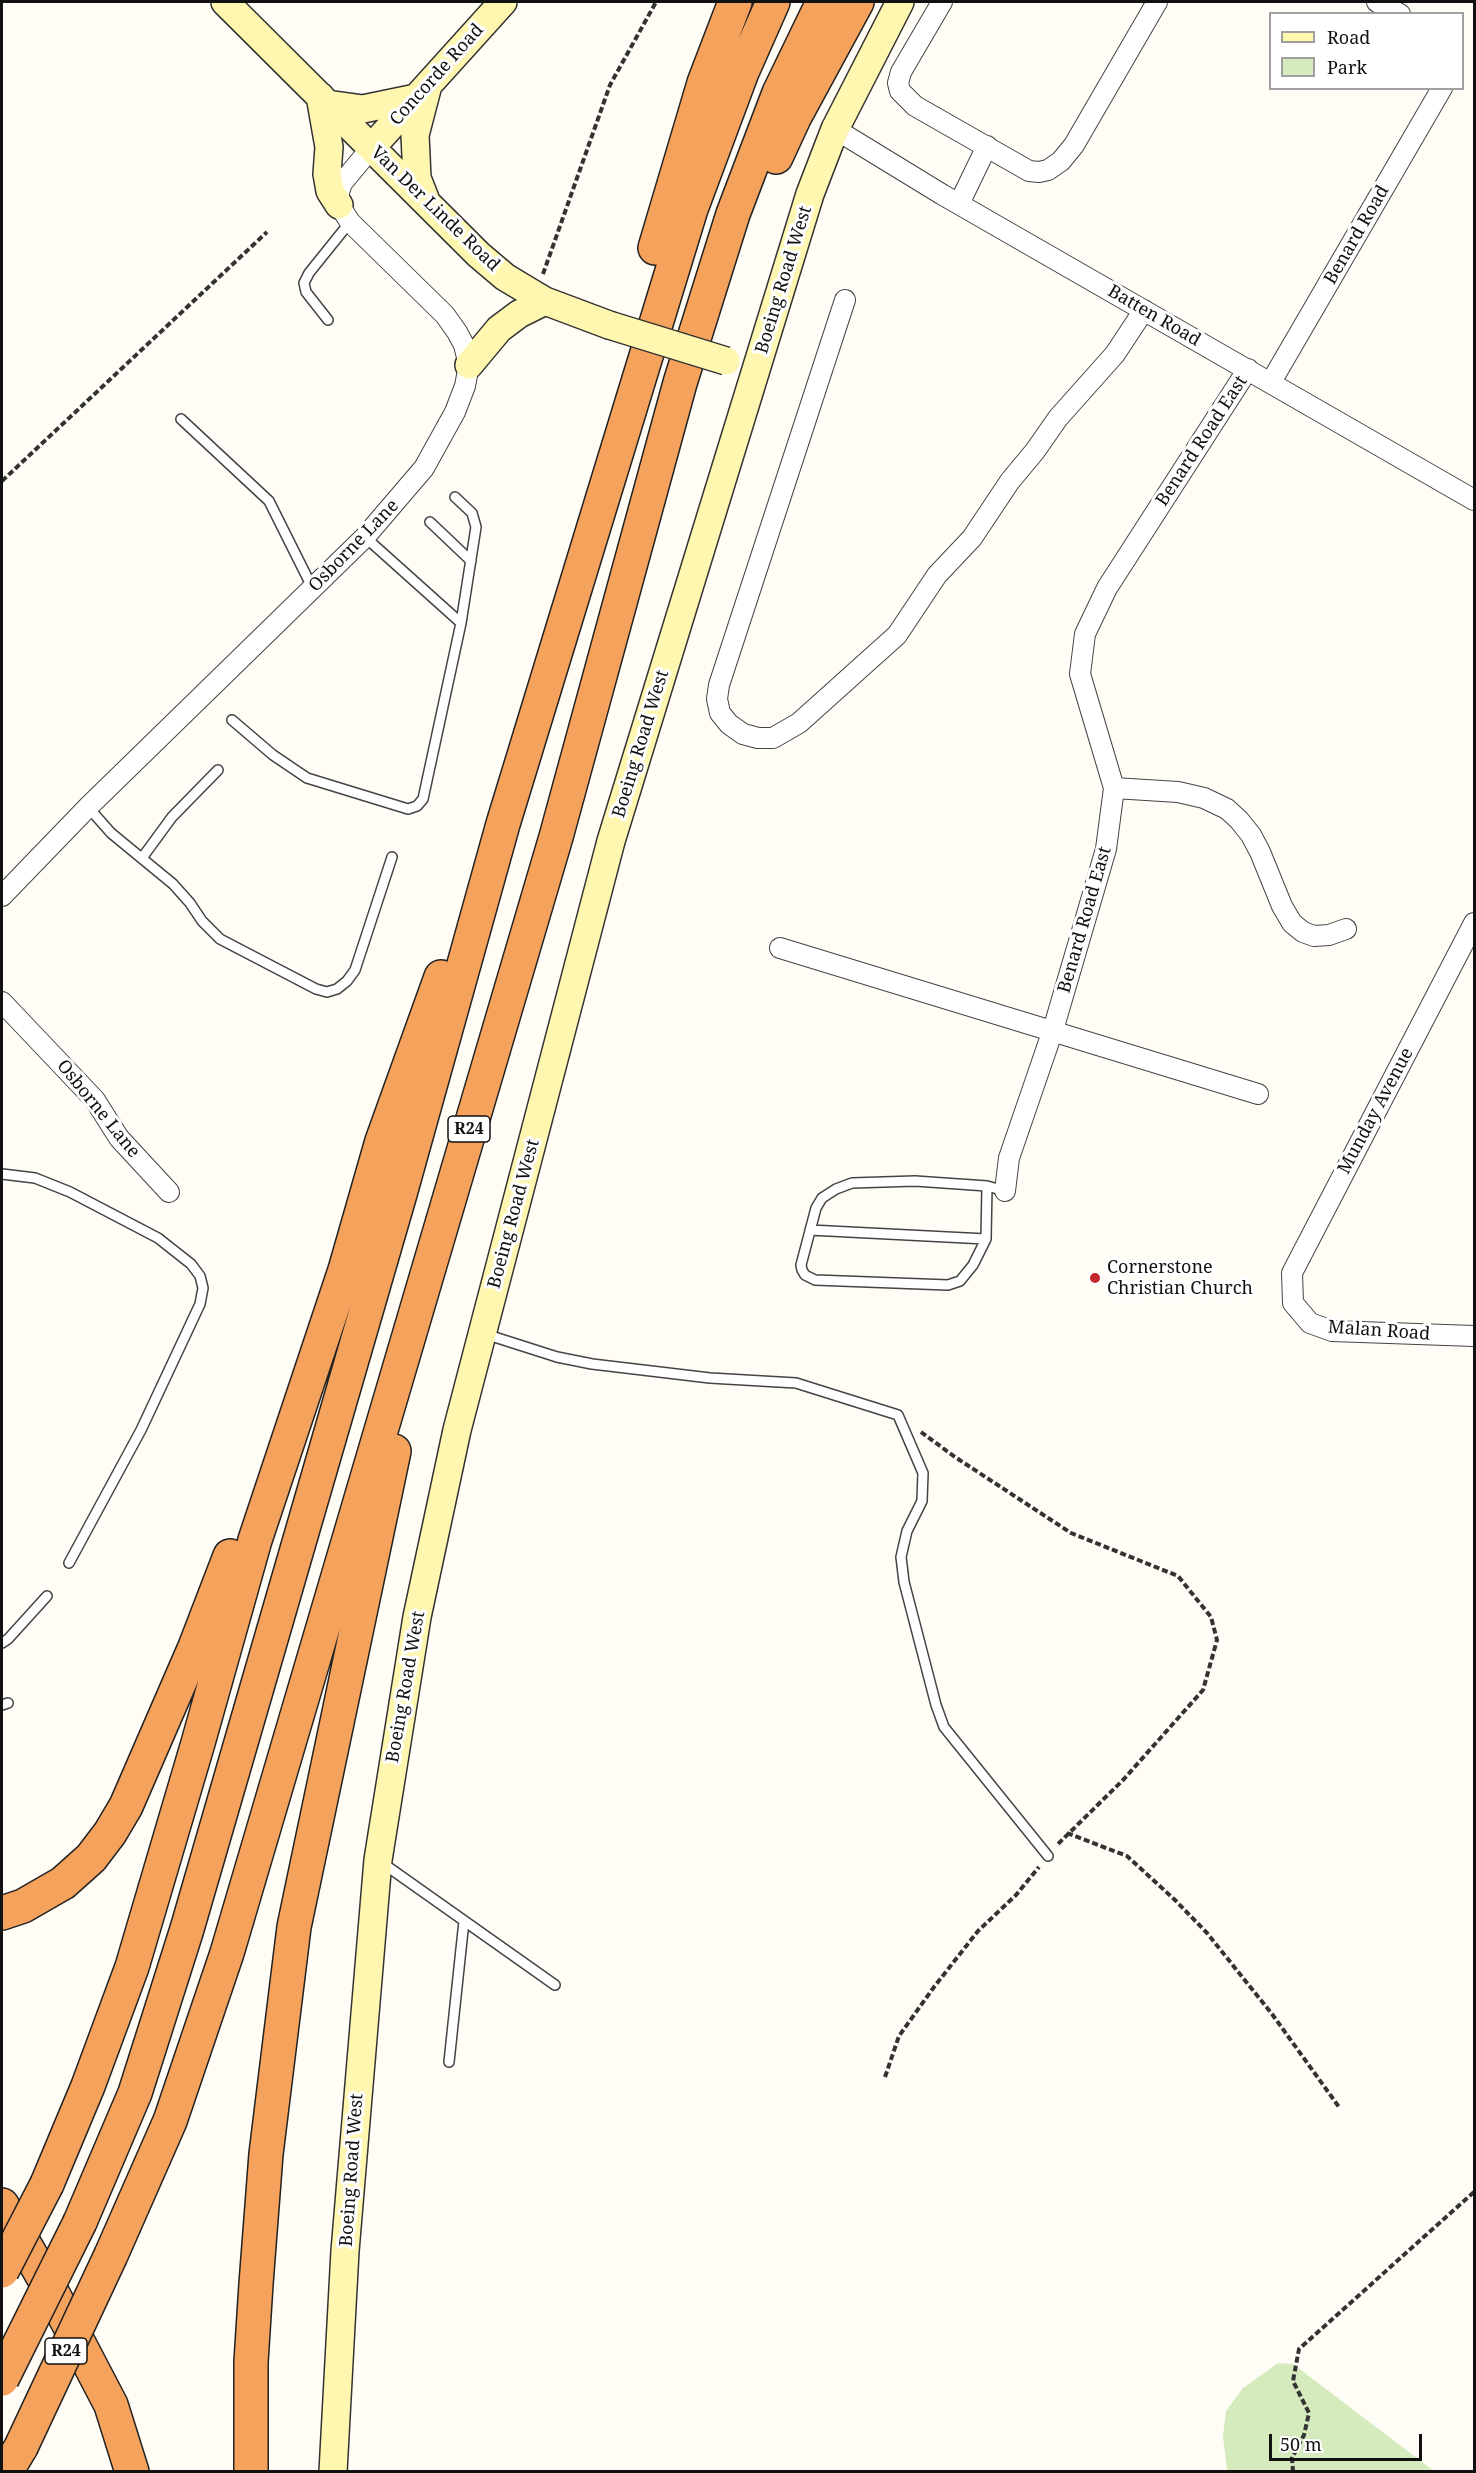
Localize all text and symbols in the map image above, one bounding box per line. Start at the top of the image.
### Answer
legend [1269,12,1464,90]
street label: Concorde Road [386,20,488,130]
text: Road [1327,25,1370,49]
text: Park [1327,55,1367,79]
street label: Van Der Linde Road [366,142,504,276]
street label: Benard Road [1320,182,1394,288]
street label: Boeing Road West [751,203,817,357]
street label: Batten Road [1104,281,1204,351]
street label: Benard Road East [1152,372,1252,510]
street label: Osborne Lane [305,495,403,597]
street label: Boeing Road West [608,667,674,821]
street label: Benard Road East [1054,844,1116,996]
street label: Munday Avenue [1334,1044,1418,1178]
street label: Osborne Lane [52,1056,144,1162]
road number: R24 [448,1116,490,1142]
street label: Boeing Road West [484,1137,544,1291]
place label: Cornerstone Christian Church [1107,1257,1253,1300]
marker: Cornerstone Christian Church [1088,1271,1102,1285]
street label: Malan Road [1327,1317,1431,1345]
street label: Boeing Road West [382,1610,430,1764]
street label: Boeing Road West [336,2093,368,2247]
road number: R24 [45,2338,87,2364]
scale bar [1272,2422,1425,2460]
text: 50 m [1280,2432,1322,2456]

